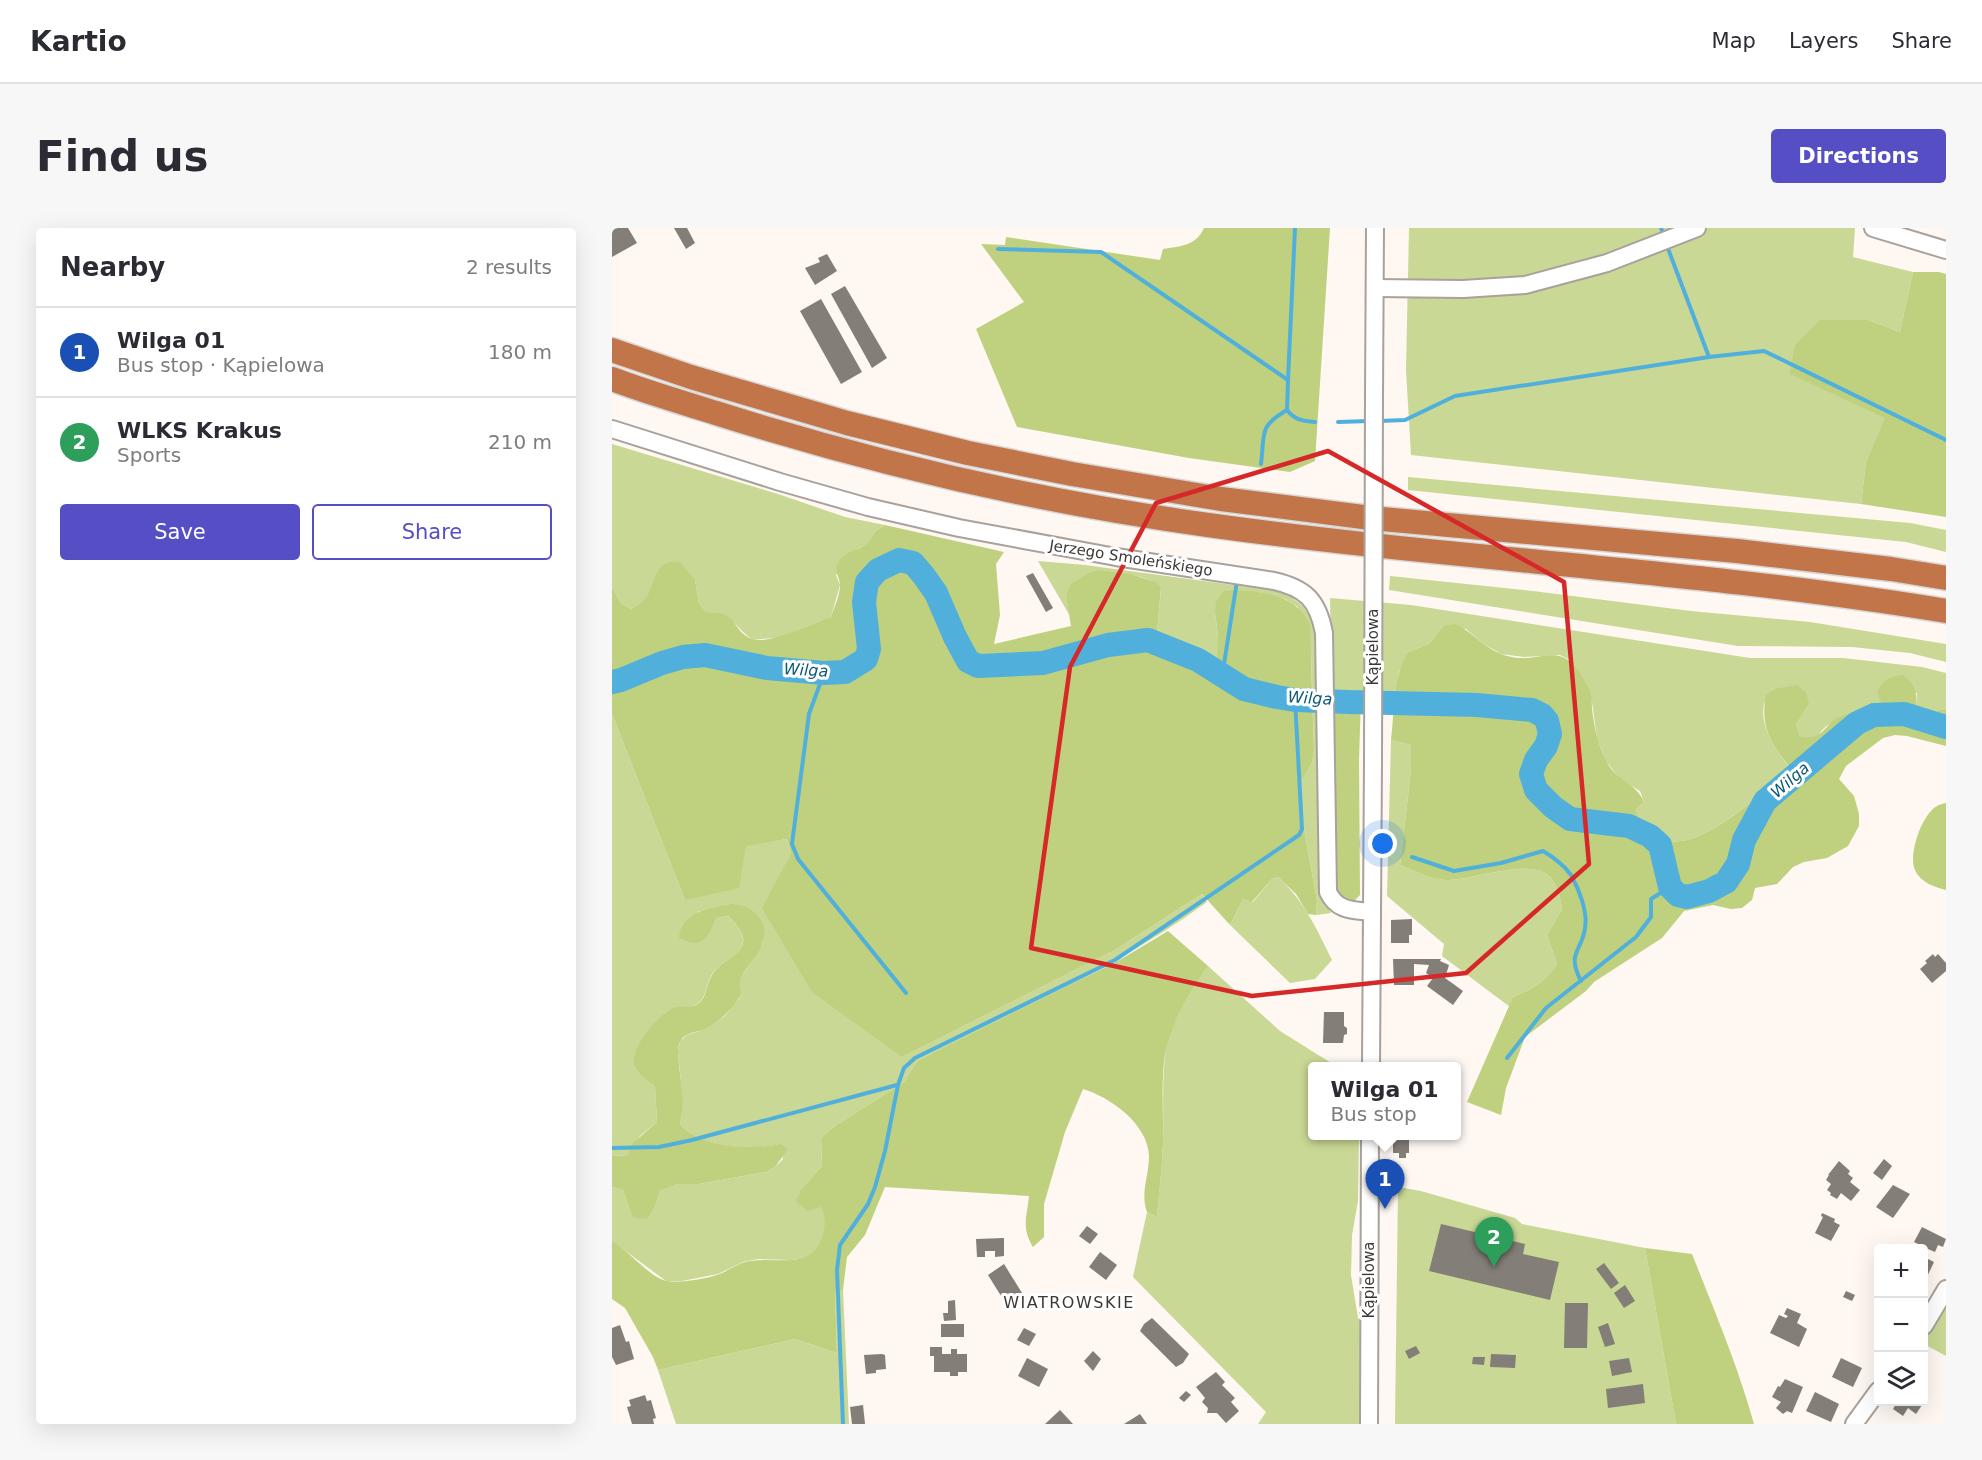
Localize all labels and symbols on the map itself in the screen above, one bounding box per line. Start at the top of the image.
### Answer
street label: Jerzego Smoleńskiego [1047,536,1214,580]
street label: Kąpielowa [1364,609,1382,685]
water label: Wilga [783,659,829,681]
water label: Wilga [1287,687,1333,709]
water label: Wilga [1767,758,1813,802]
your location [1368,829,1397,858]
pin: 1 [1366,1160,1404,1209]
pin: 2 [1474,1218,1514,1267]
street label: Kąpielowa [1360,1242,1378,1318]
district label: WIATROWSKIE [1003,1293,1135,1312]

